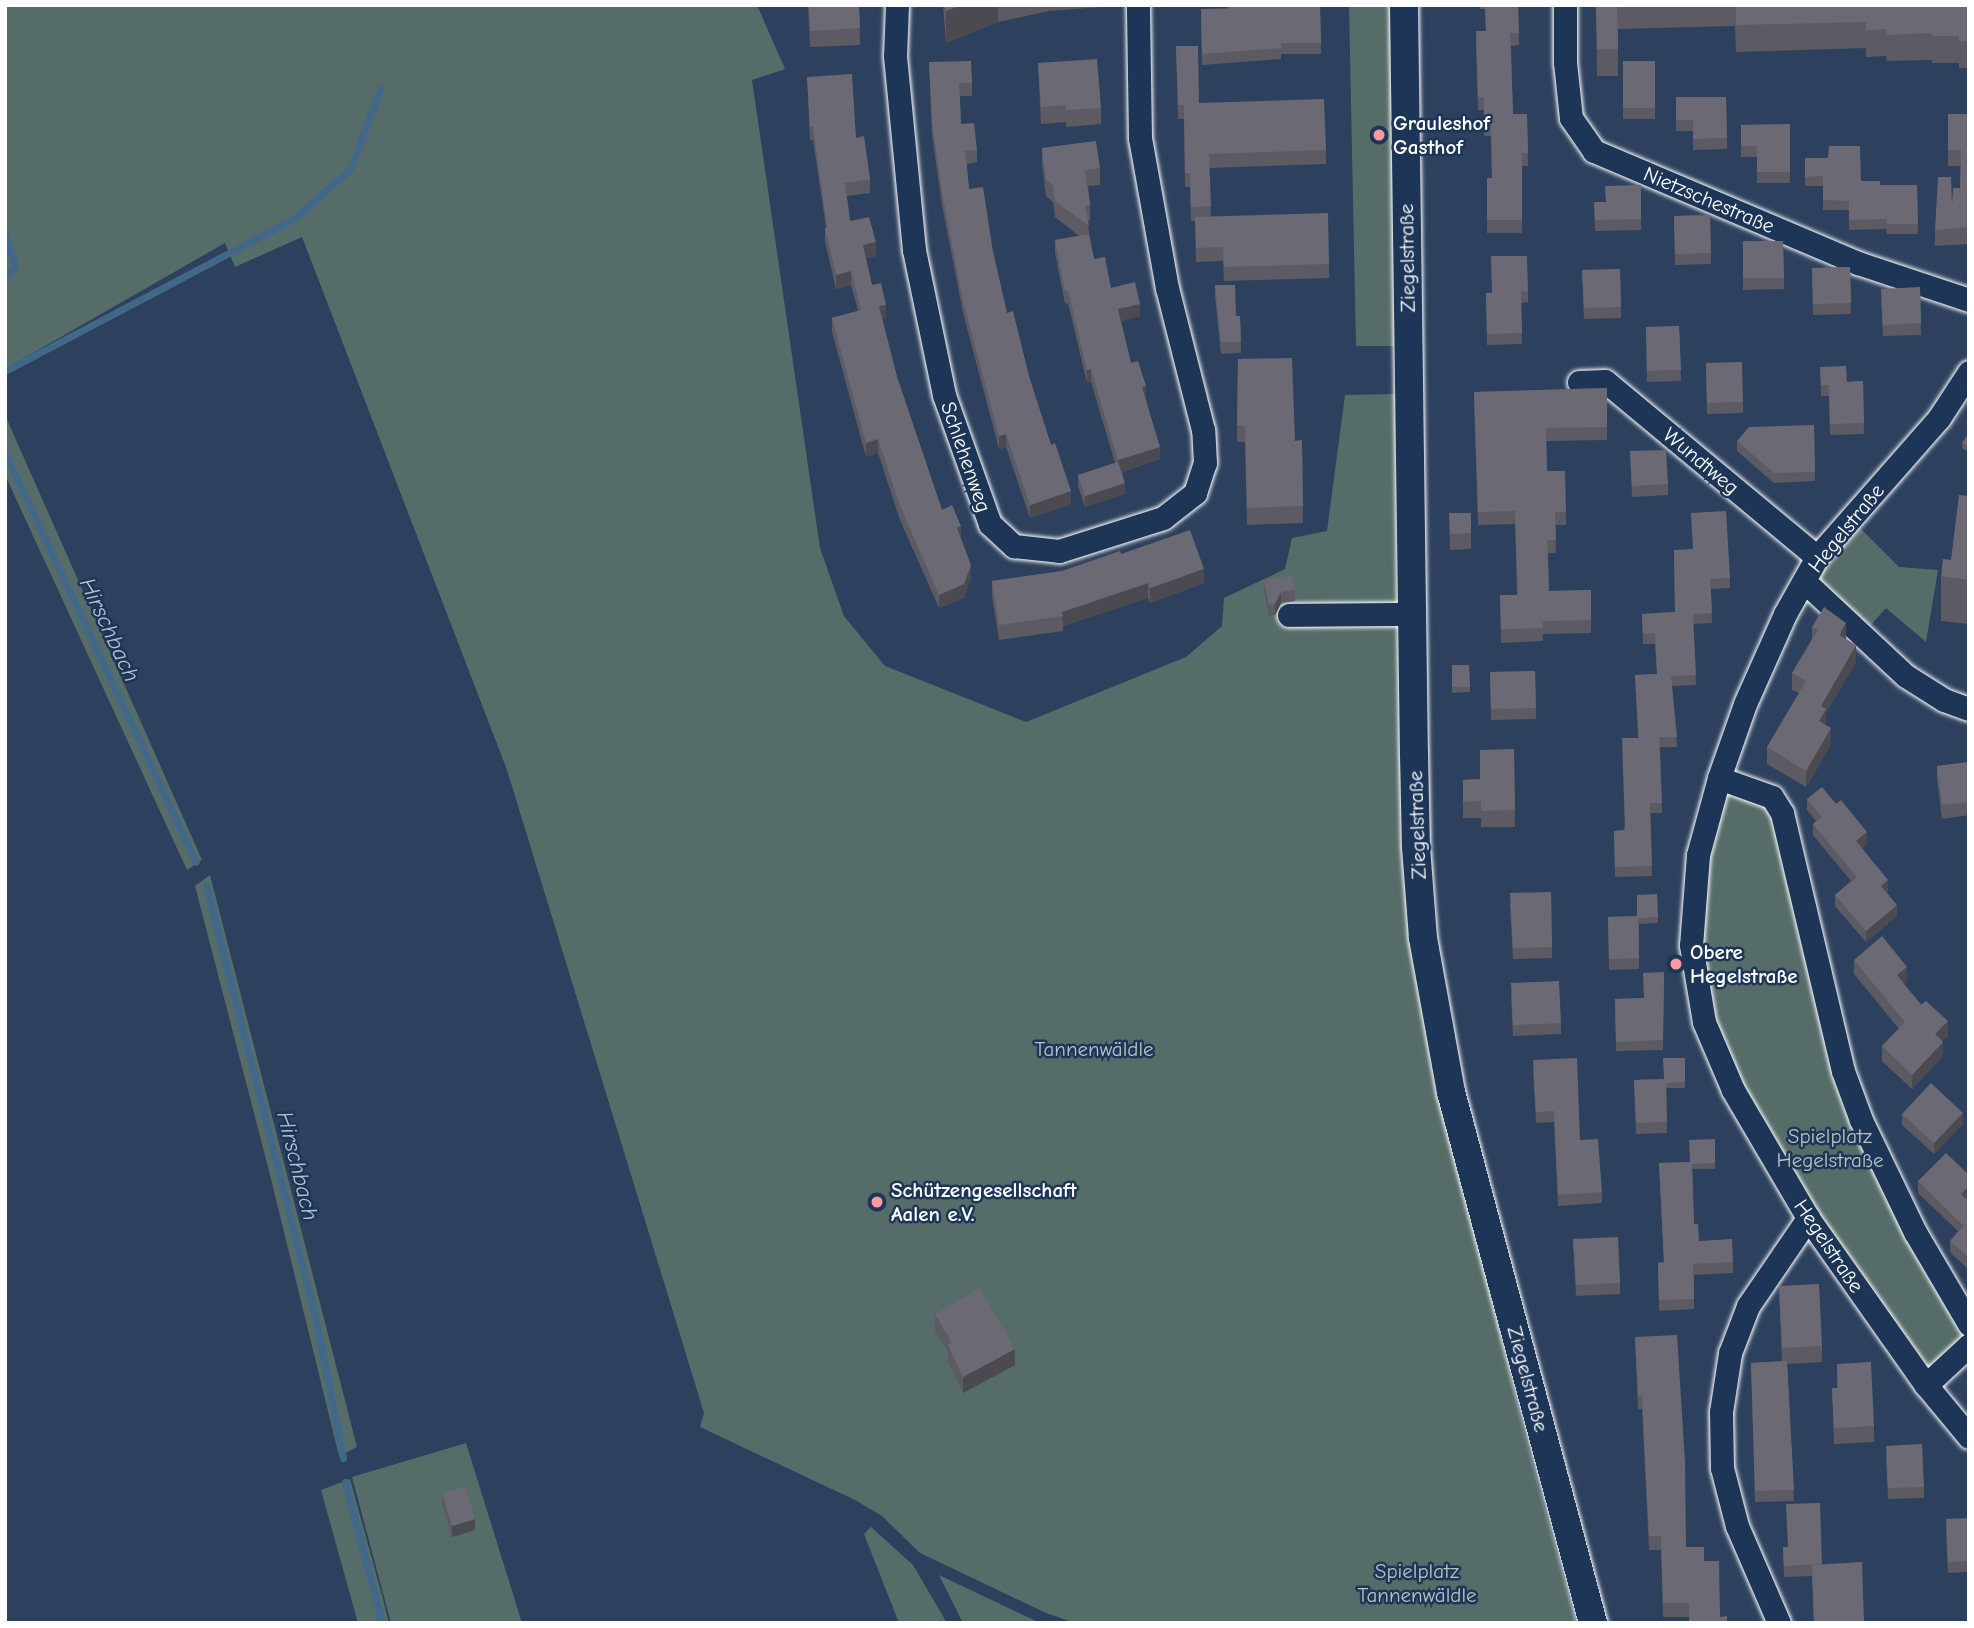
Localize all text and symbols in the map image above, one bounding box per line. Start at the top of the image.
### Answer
place label: Grauleshof Gasthof [1393,110,1490,160]
marker: Grauleshof Gasthof [1371,127,1387,143]
street label: Nietzschestraße [1640,161,1778,239]
street label: Ziegelstraße [1393,203,1421,313]
street label: Schlehenweg [935,398,997,516]
street label: Wundtweg [1658,422,1744,500]
street label: Hegelstraße [1803,478,1889,578]
water label: Hirschbach [73,574,145,686]
street label: Ziegelstraße [1403,770,1431,880]
place label: Obere Hegelstraße [1690,939,1798,989]
marker: Obere Hegelstraße [1668,956,1684,972]
park label: Tannenwäldle [1034,1036,1154,1062]
water label: Hirschbach [270,1108,324,1224]
park label: Spielplatz Hegelstraße [1776,1123,1884,1173]
place label: Schützengesellschaft Aalen e.V. [891,1177,1077,1227]
marker: Schützengesellschaft Aalen e.V. [869,1194,885,1210]
street label: Hegelstraße [1789,1195,1869,1297]
street label: Ziegelstraße [1502,1323,1554,1435]
park label: Spielplatz Tannenwäldle [1357,1558,1477,1608]

